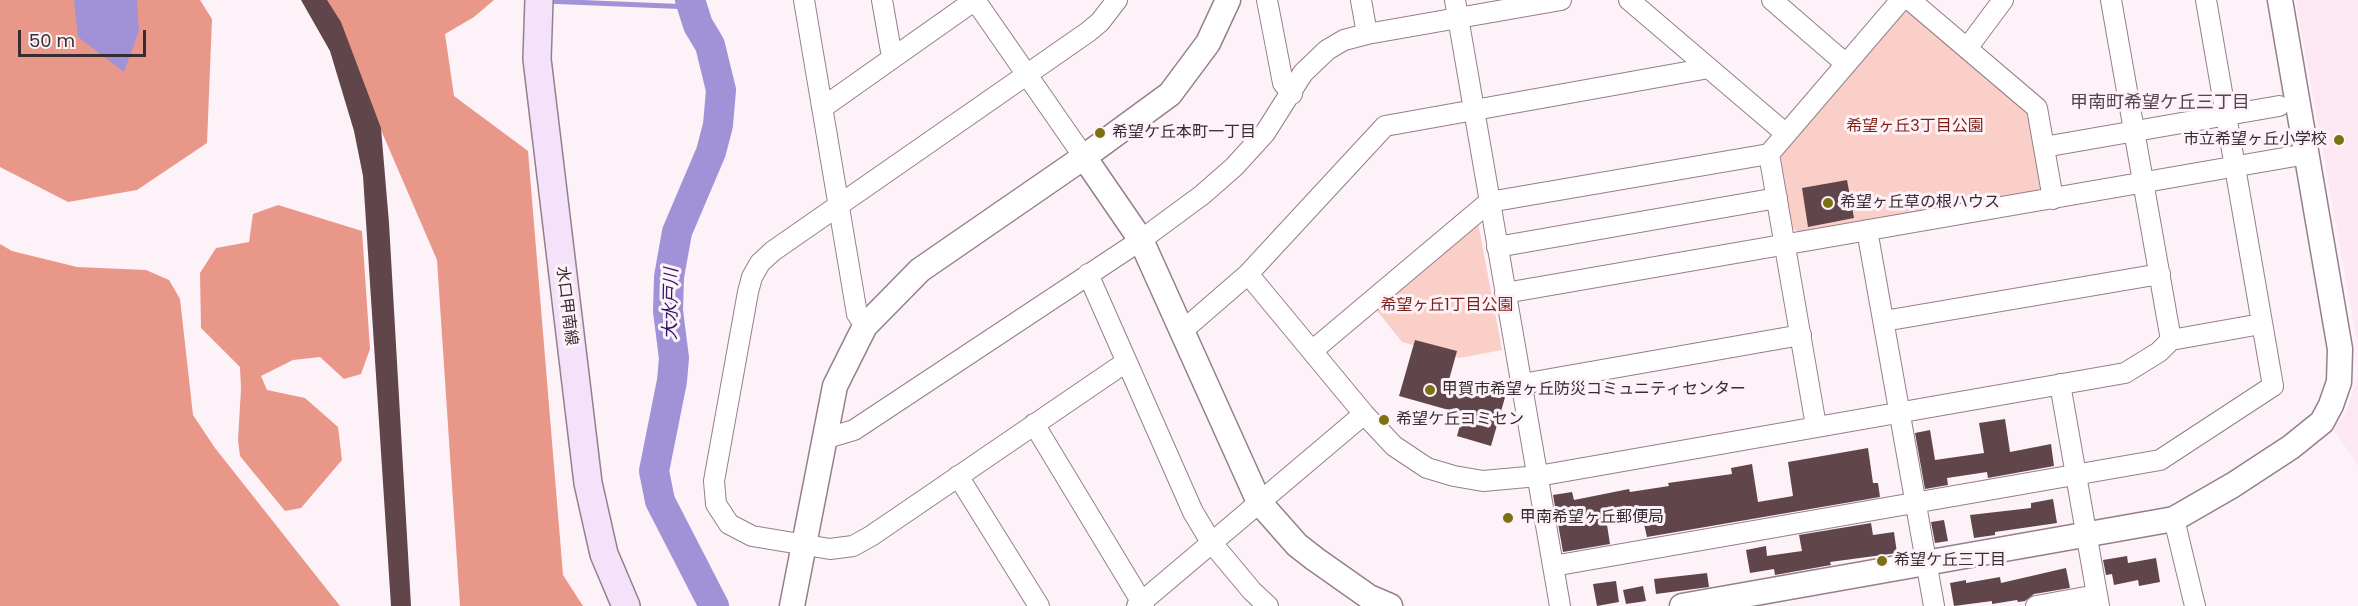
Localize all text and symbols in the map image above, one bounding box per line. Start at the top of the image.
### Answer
scale bar [21,18,148,56]
text: 50 m [29,28,75,53]
district label: 甲南町希望ケ丘三丁目 [2070,92,2250,114]
park label: 希望ヶ丘3丁目公園 [1846,117,1984,137]
place label: 希望ケ丘本町一丁目 [1112,123,1256,143]
marker: 希望ケ丘本町一丁目 [1093,126,1107,140]
place label: 市立希望ヶ丘小学校 [2183,130,2327,150]
marker: 市立希望ヶ丘小学校 [2332,133,2346,147]
place label: 希望ヶ丘草の根ハウス [1840,193,2000,213]
marker: 希望ヶ丘草の根ハウス [1821,196,1835,210]
street label: 水口甲南線 [552,265,580,347]
water label: 大水戸川 [661,268,683,340]
park label: 希望ヶ丘1丁目公園 [1380,296,1514,316]
place label: 甲賀市希望ヶ丘防災コミュニティセンター [1442,380,1746,400]
marker: 甲賀市希望ヶ丘防災コミュニティセンター [1423,383,1437,397]
place label: 希望ケ丘コミセン [1396,410,1524,430]
marker: 希望ケ丘コミセン [1377,413,1391,427]
place label: 甲南希望ヶ丘郵便局 [1520,508,1664,528]
marker: 甲南希望ヶ丘郵便局 [1501,511,1515,525]
place label: 希望ケ丘三丁目 [1894,551,2006,571]
marker: 希望ケ丘三丁目 [1875,554,1889,568]

